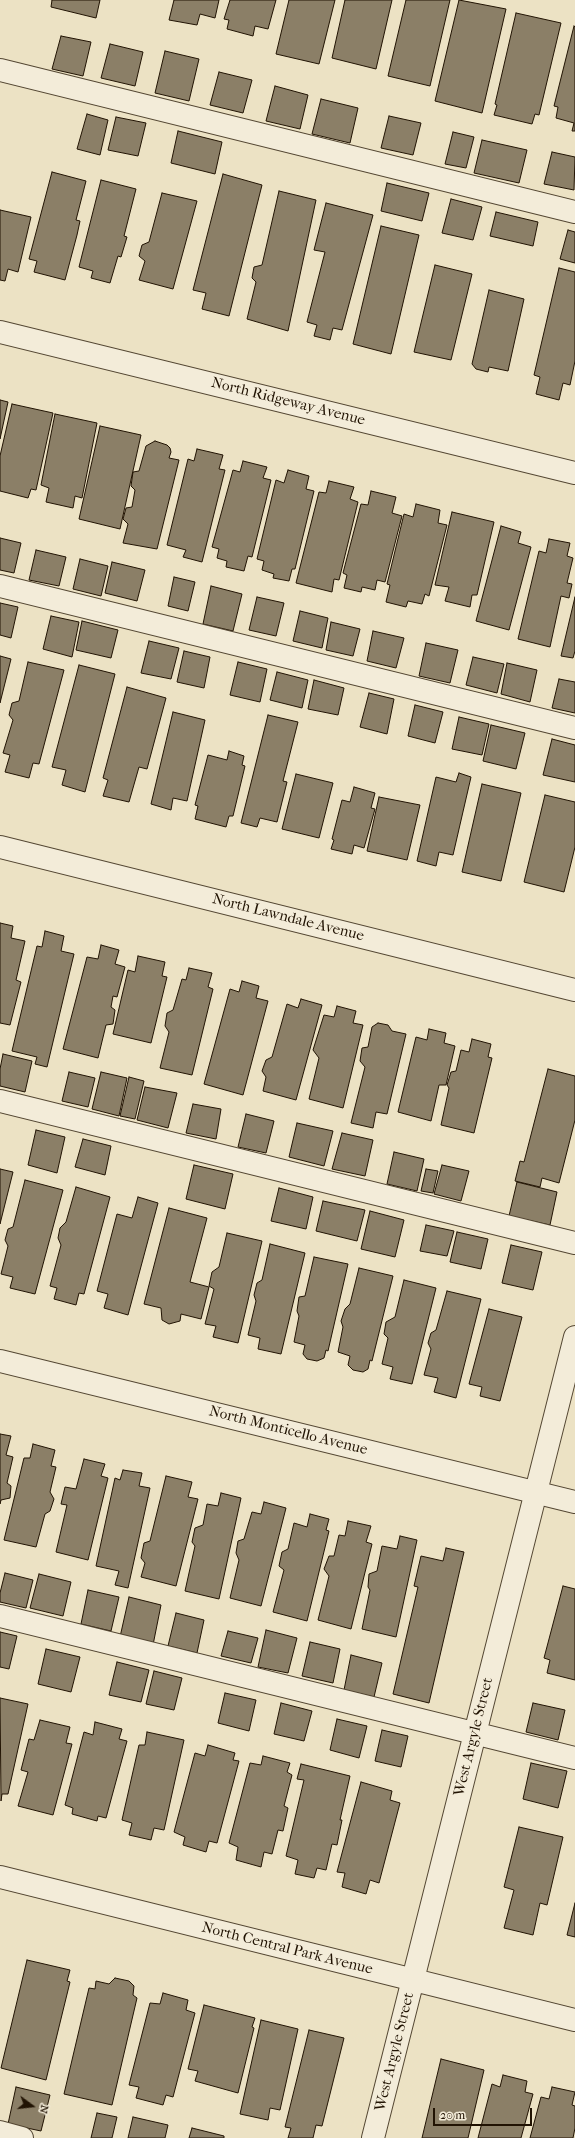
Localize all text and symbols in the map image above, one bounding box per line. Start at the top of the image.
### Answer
street label: North Ridgeway Avenue [209,374,367,430]
street label: North Lawndale Avenue [210,890,366,946]
street label: North Monticello Avenue [207,1403,369,1459]
street label: West Argyle Street [451,1676,497,1798]
street label: North Central Park Avenue [200,1919,374,1979]
street label: West Argyle Street [372,1991,418,2113]
north arrow [12,2086,52,2126]
scale bar [435,2100,534,2126]
text: N [37,2104,51,2115]
text: 20 m [440,2108,465,2122]

